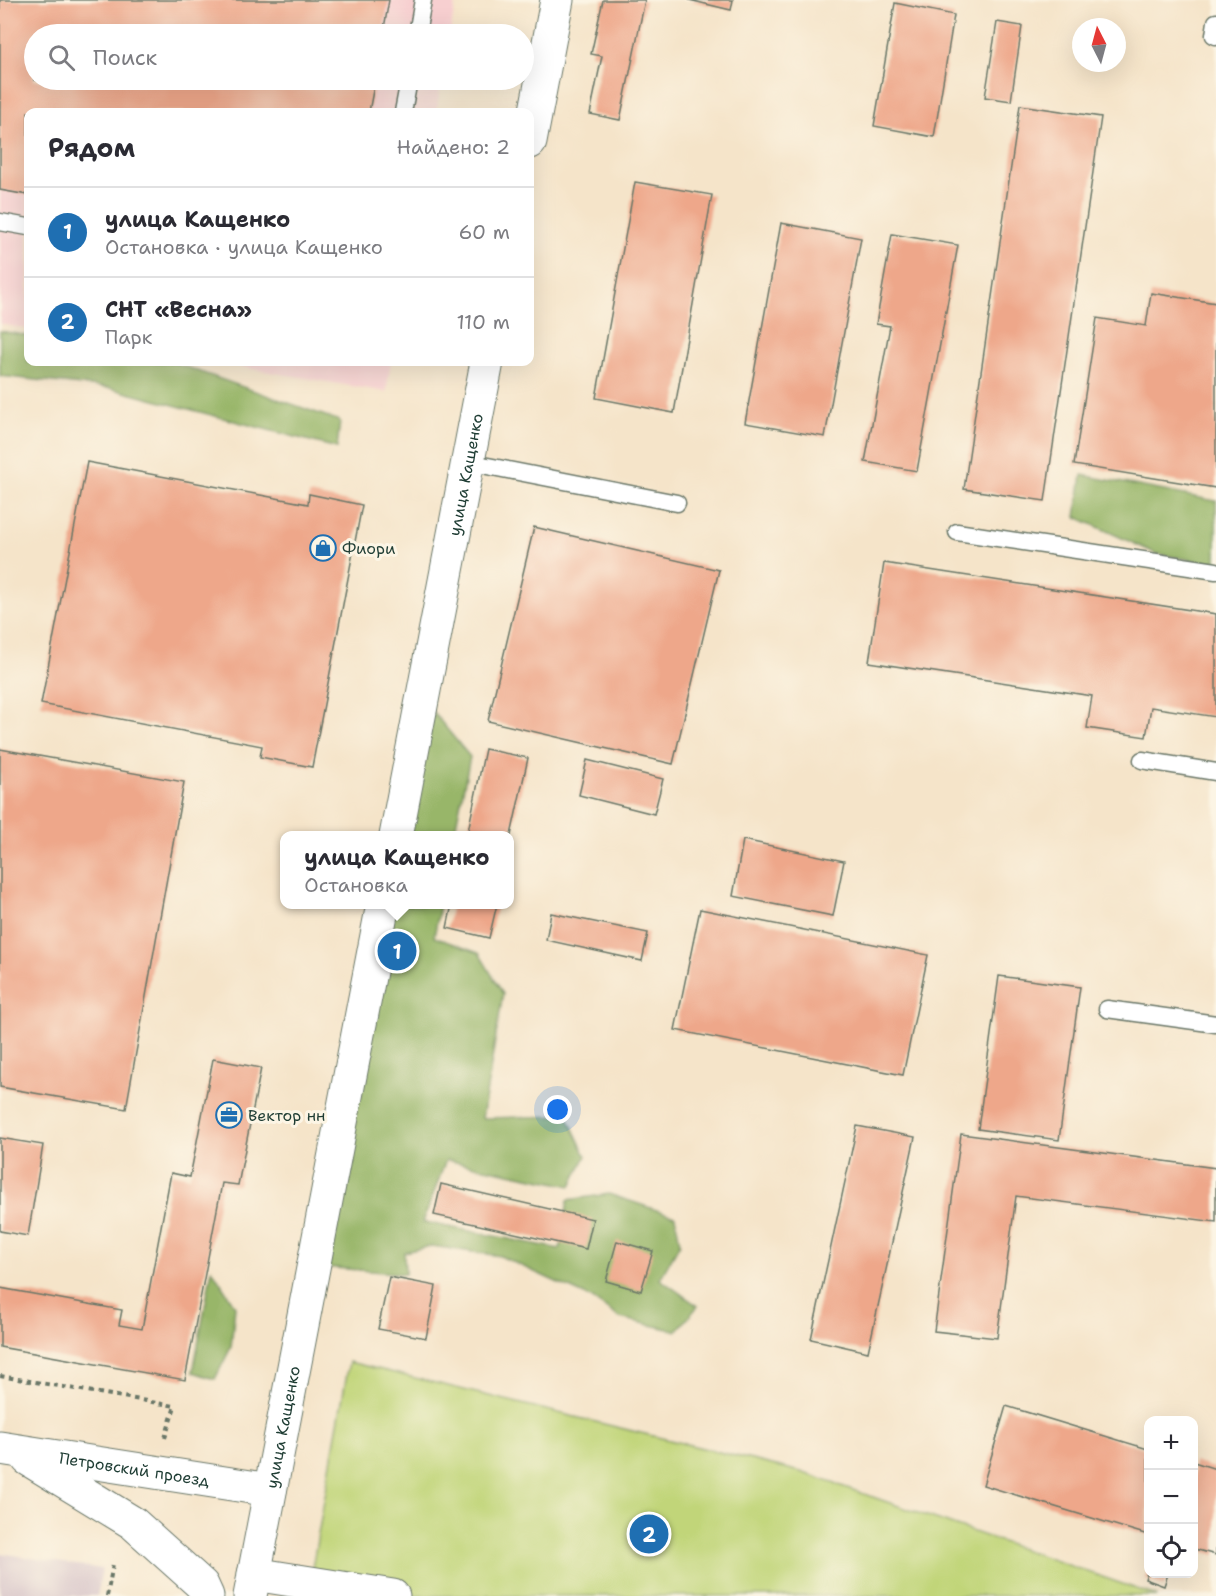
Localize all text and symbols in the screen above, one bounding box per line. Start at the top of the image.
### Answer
north arrow [1072,18,1126,72]
search box [24,24,534,90]
icon: search [45,41,78,74]
text: Поиск [93,43,157,72]
text: Рядом [48,130,135,165]
text: Найдено: 2 [397,134,510,160]
text: улица Кащенко [105,205,290,234]
text: 1 [63,219,72,245]
text: 60 m [458,219,510,245]
text: Остановка · улица Кащенко [105,234,383,260]
text: СНТ «Весна» [105,295,252,324]
text: 2 [61,309,75,335]
text: 110 m [456,309,510,335]
text: Парк [105,324,152,350]
street label: улица Кащенко [444,412,488,538]
shop icon: Фиори [308,533,338,563]
place label: Фиори [342,538,395,559]
popup [280,831,514,909]
text: улица Кащенко [304,843,490,872]
text: Остановка [304,872,408,898]
pin: 1 [378,928,416,974]
your location [543,1095,572,1124]
office icon: Вектор нн [214,1100,244,1130]
place label: Вектор нн [248,1105,326,1126]
street label: улица Кащенко [261,1364,305,1490]
map controls [1144,1416,1198,1578]
button: + [1144,1416,1198,1470]
street label: Петровский проезд [58,1447,211,1491]
button: − [1144,1470,1198,1524]
pin: 2 [630,1512,668,1556]
button: locate [1144,1524,1198,1578]

